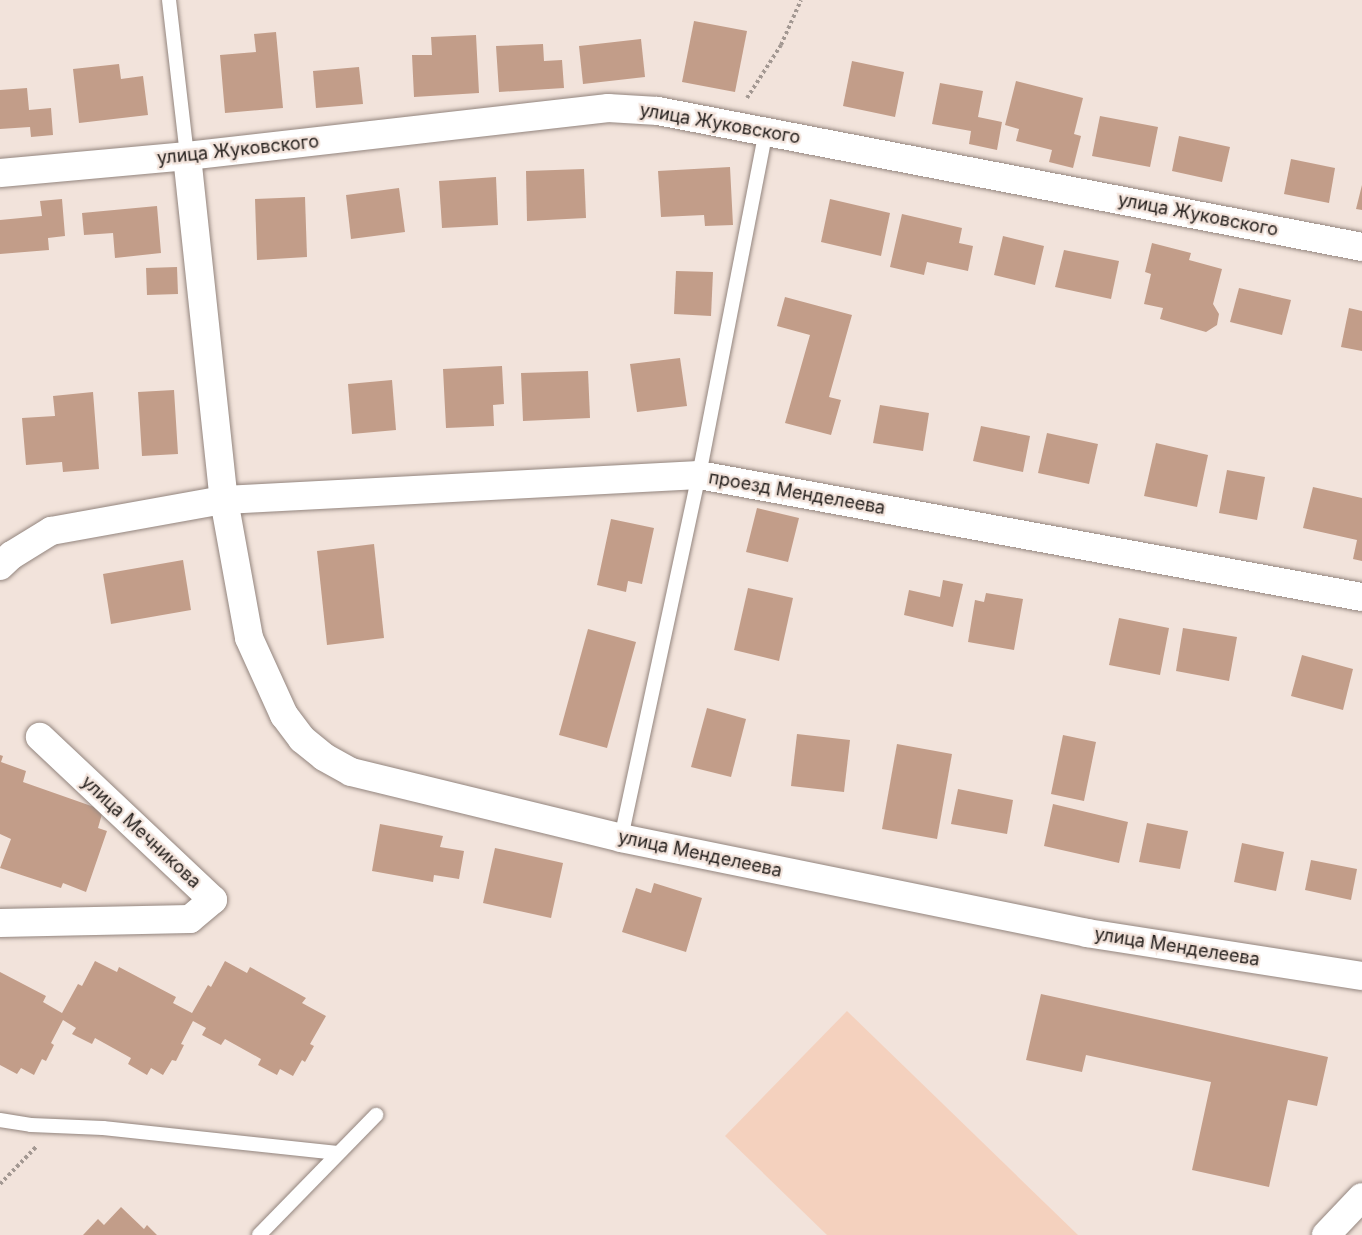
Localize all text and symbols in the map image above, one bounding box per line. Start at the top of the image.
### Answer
street label: улица Жуковского [638,99,802,149]
street label: улица Жуковского [156,131,320,169]
street label: улица Жуковского [1116,189,1280,241]
street label: проезд Менделеева [707,467,887,519]
street label: улица Мечникова [77,771,205,893]
street label: улица Менделеева [616,826,784,882]
street label: улица Менделеева [1093,923,1261,971]

